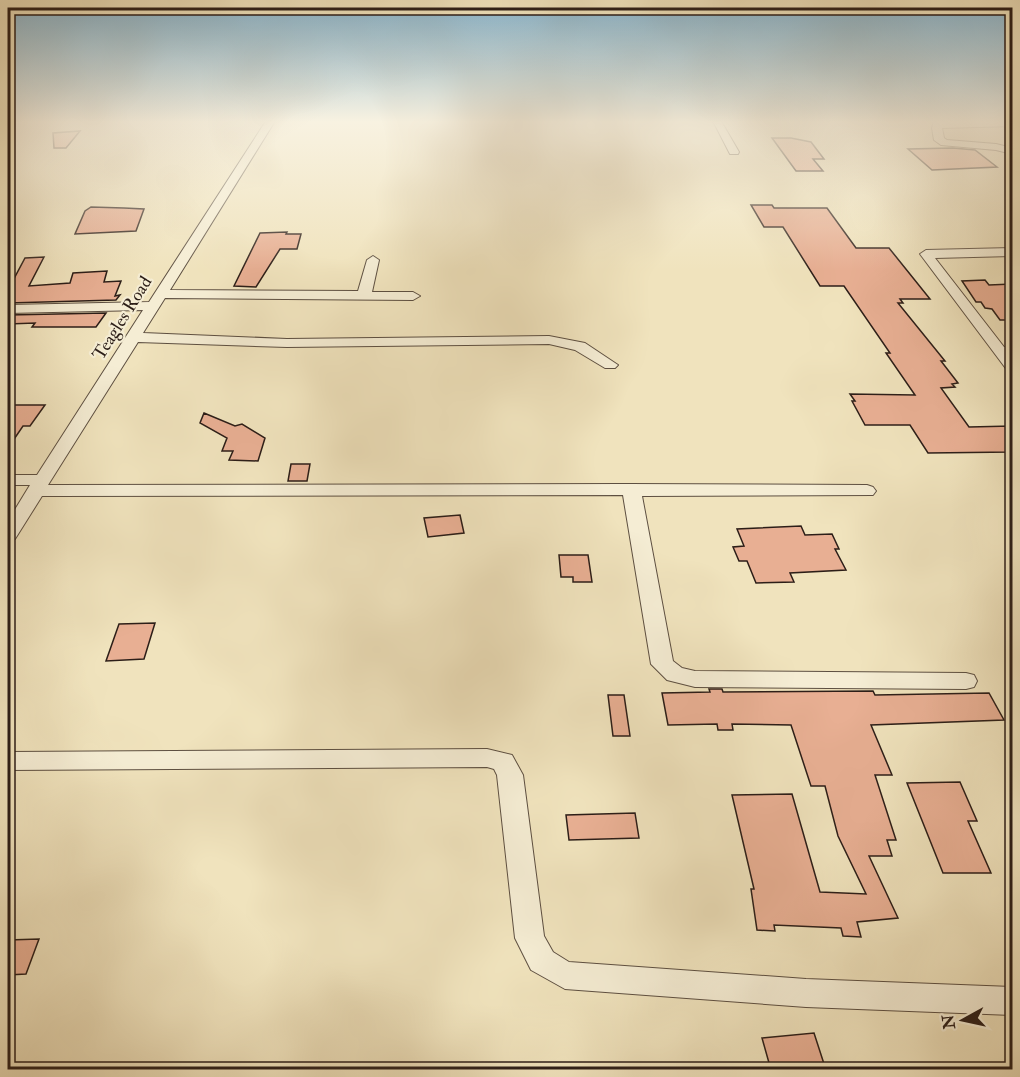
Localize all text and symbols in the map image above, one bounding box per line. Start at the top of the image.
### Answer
street label: Teagles Road [88,272,157,364]
north arrow [933,990,993,1050]
text: N [938,1013,960,1031]

